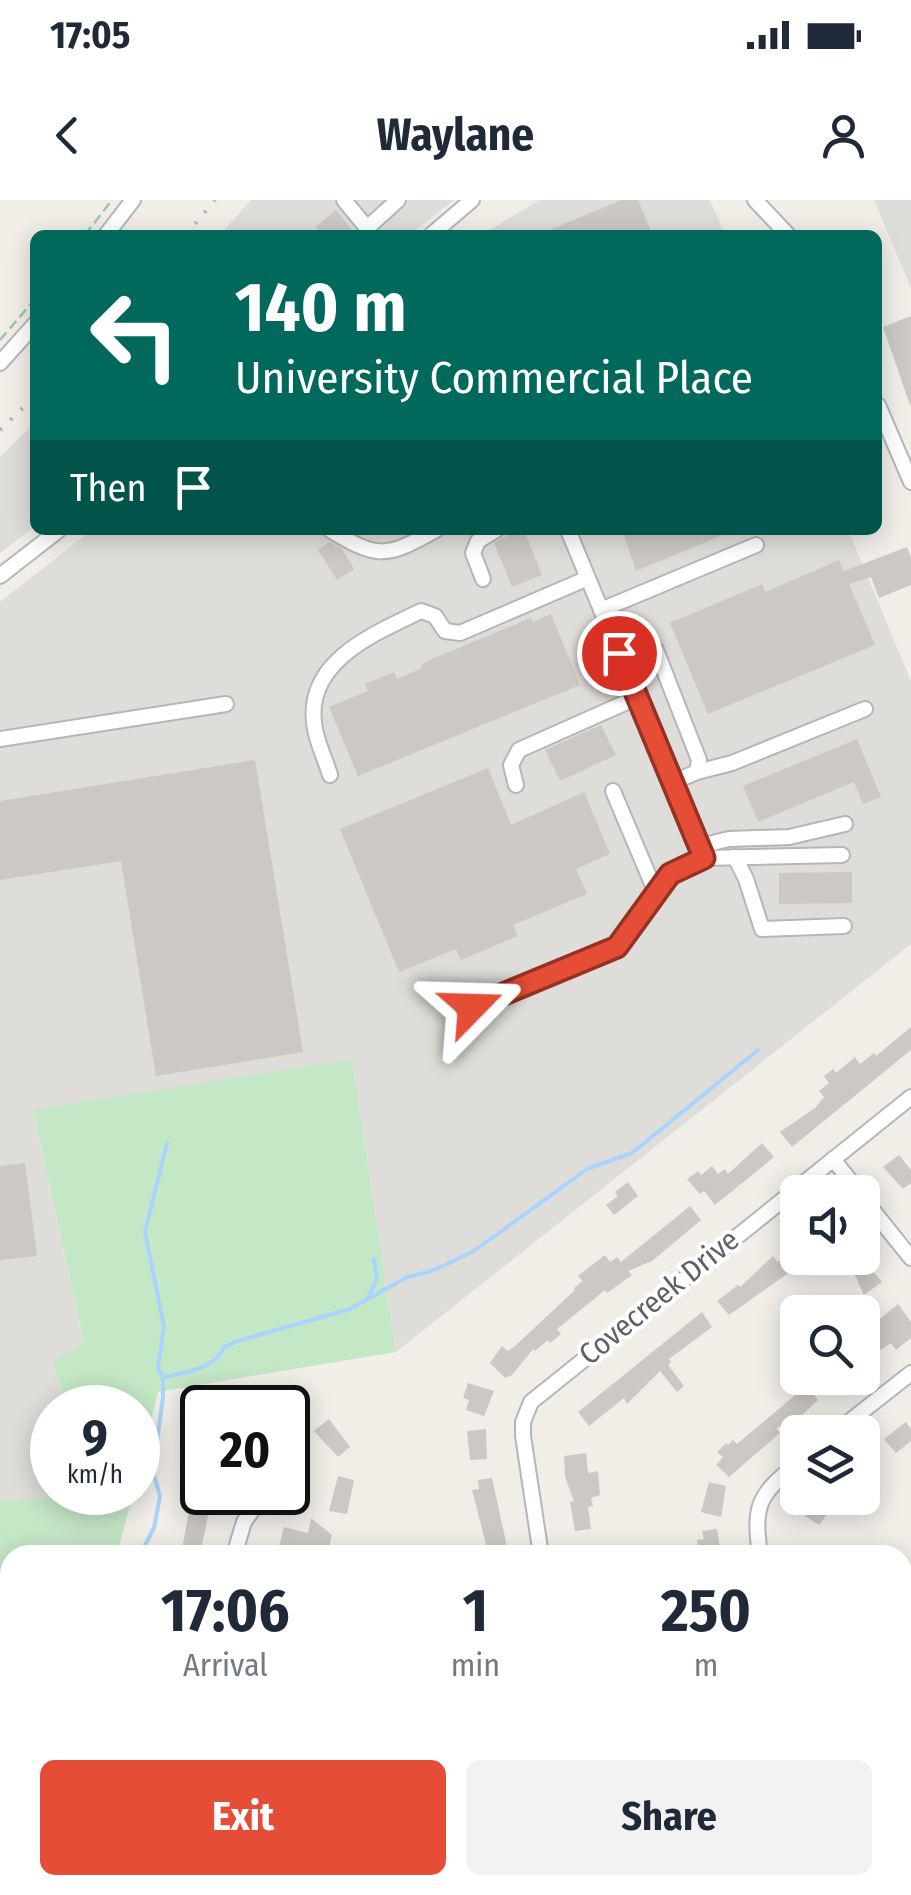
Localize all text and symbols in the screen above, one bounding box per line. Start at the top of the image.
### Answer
text: 17:05 [50,12,130,58]
icon: back [40,108,95,163]
text: Waylane [377,108,534,162]
icon: person [816,108,871,163]
text: 140 m [235,266,407,350]
icon: left [70,270,200,400]
text: University Commercial Place [235,351,753,405]
icon: arrive [166,460,221,515]
text: Then [70,465,146,511]
pin [577,611,662,696]
icon: arrive [592,626,647,681]
position arrow [420,955,524,1059]
map controls [780,1175,880,1515]
button: sound [780,1175,880,1275]
street label: Covecreek Drive [572,1222,746,1372]
button: search [780,1295,880,1395]
speed limit sign: 20 [180,1385,310,1515]
text: 9 [82,1408,108,1468]
button: layers [780,1415,880,1515]
text: km/h [67,1460,123,1490]
text: 17:06 [161,1575,290,1647]
text: 1 [463,1575,488,1647]
text: 250 [661,1575,751,1647]
text: Arrival [183,1646,268,1684]
text: min [451,1646,500,1684]
text: m [694,1646,718,1684]
button: Exit [40,1760,446,1875]
button: Share [466,1760,872,1875]

